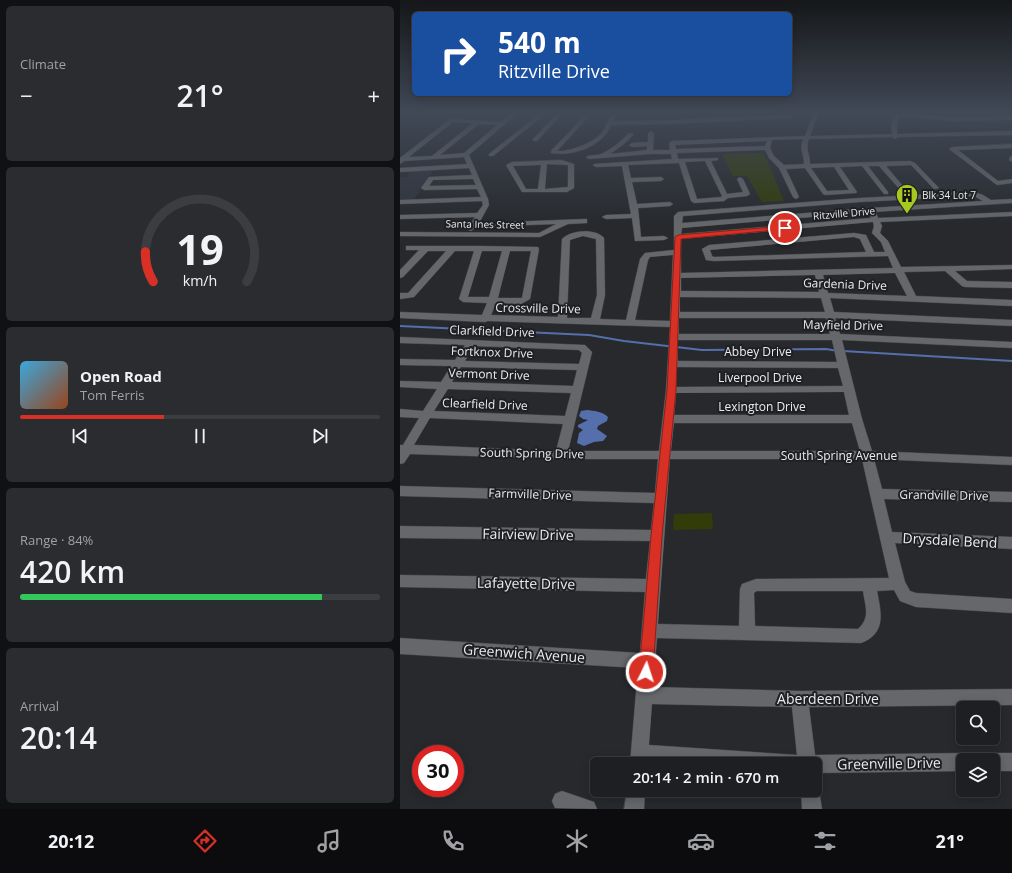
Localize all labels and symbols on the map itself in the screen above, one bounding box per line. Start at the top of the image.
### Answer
building icon: Blk 34 Lot 7 [894,182,920,215]
place label: Blk 34 Lot 7 [922,188,976,202]
street label: Ritzville Drive [812,203,876,223]
pin [768,211,802,245]
street label: Santa Ines Street [446,216,525,232]
street label: Gardenia Drive [803,274,887,294]
street label: Crossville Drive [495,299,581,317]
street label: Mayfield Drive [803,316,883,334]
street label: Clarkfield Drive [449,321,535,341]
street label: Fortknox Drive [451,342,534,362]
street label: Abbey Drive [724,343,792,360]
street label: Vermont Drive [448,364,530,384]
street label: Liverpool Drive [718,369,802,386]
street label: Clearfield Drive [442,394,528,414]
street label: Lexington Drive [718,398,806,415]
street label: South Spring Drive [480,444,584,462]
street label: South Spring Avenue [781,447,898,464]
street label: Farmville Drive [488,484,572,504]
street label: Grandville Drive [899,486,989,504]
street label: Fairview Drive [482,524,574,544]
street label: Drysdale Bend [902,528,998,552]
street label: Lafayette Drive [477,573,575,593]
street label: Greenwich Avenue [462,639,586,667]
position arrow [625,651,667,693]
street label: Aberdeen Drive [777,689,879,708]
speed limit sign: 30 [412,745,464,797]
street label: Greenville Drive [837,753,941,773]

